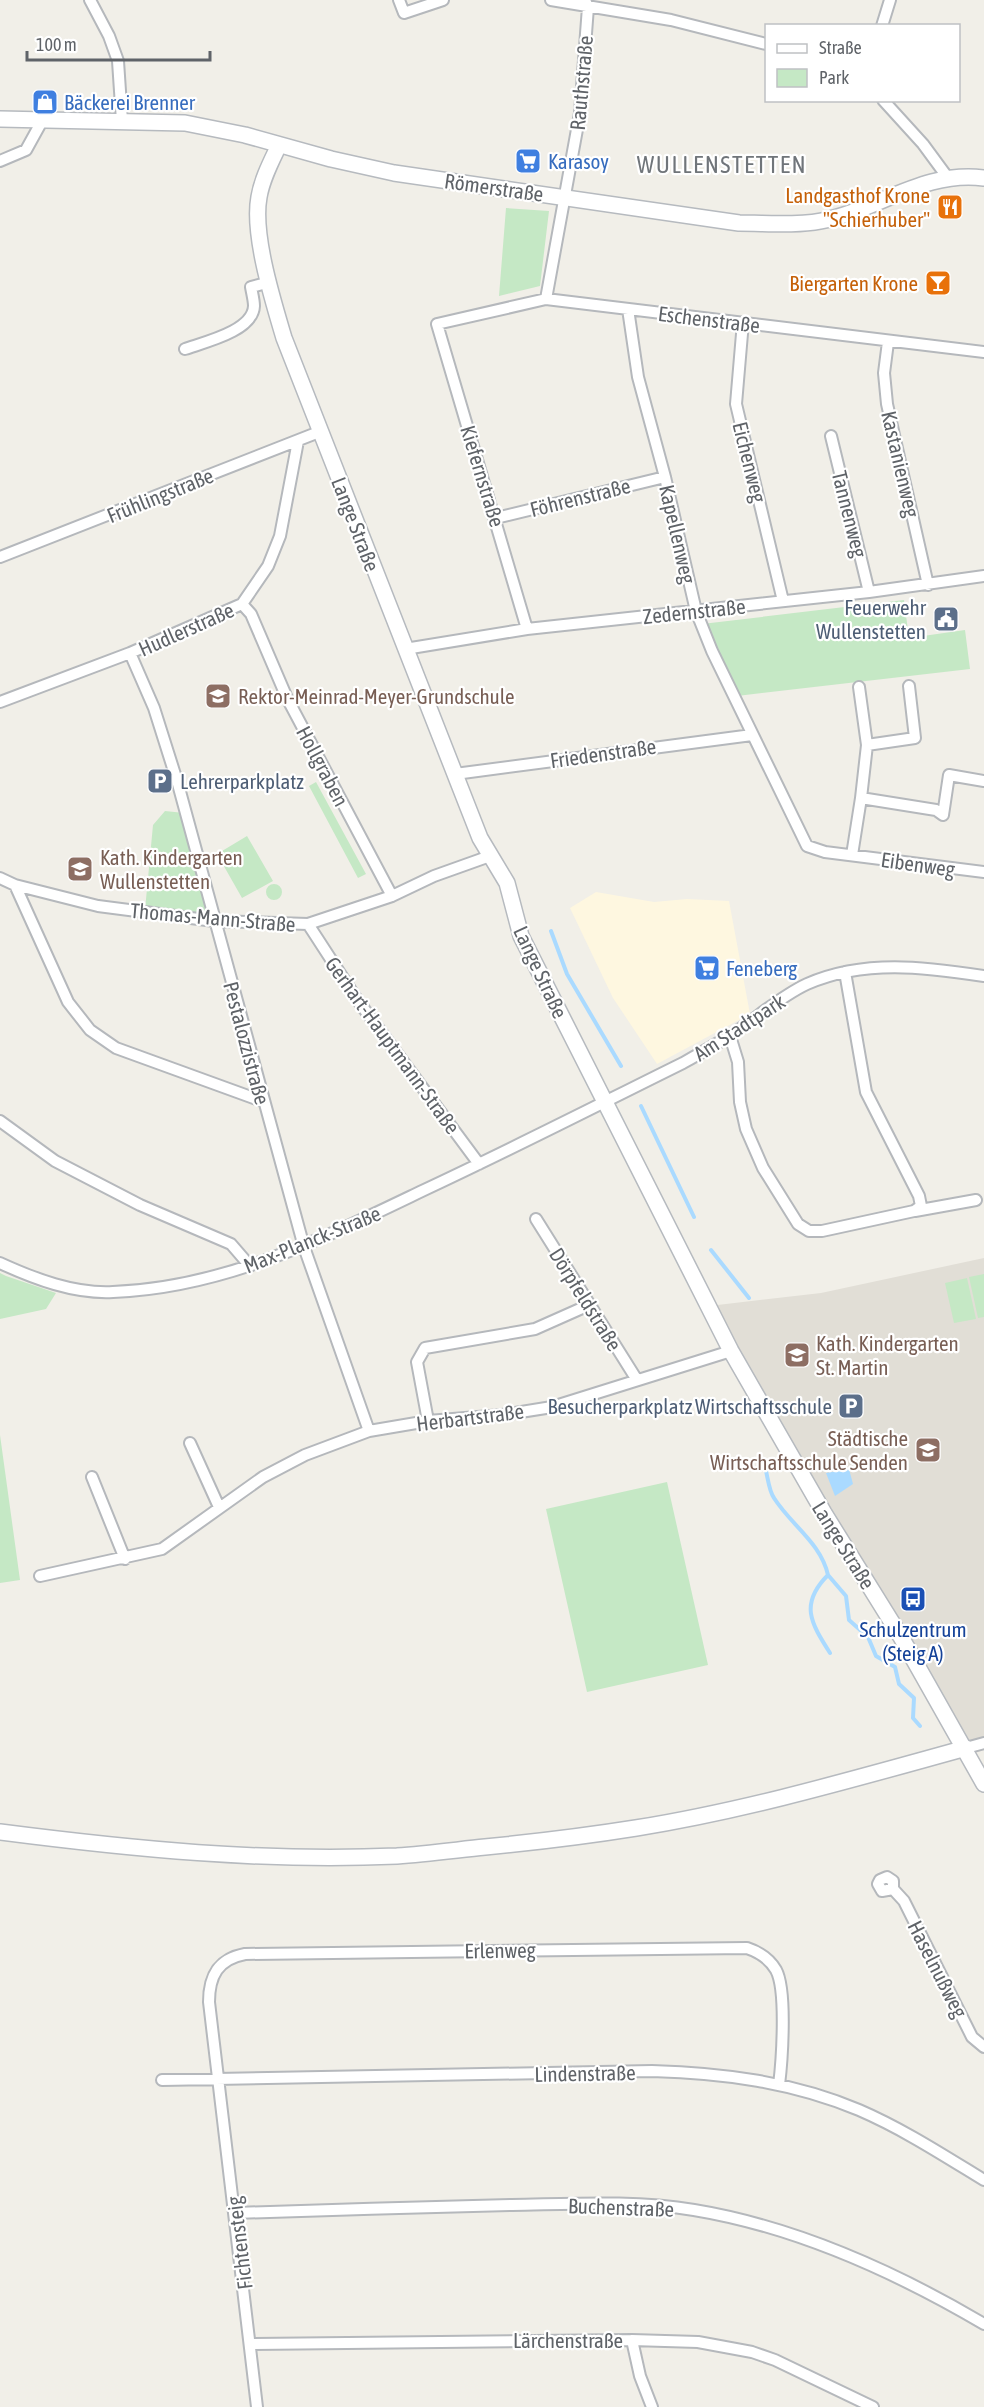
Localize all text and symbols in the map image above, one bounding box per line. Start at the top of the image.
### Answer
scale bar [27,24,210,62]
legend [765,24,960,102]
text: 100 m [36,34,77,55]
street label: Rauthstraße [565,35,597,131]
text: Straße [819,37,862,58]
text: Park [819,67,849,88]
shop icon: Bäckerei Brenner [30,87,60,117]
place label: Bäckerei Brenner [64,90,196,114]
supermarket icon: Karasoy [513,146,543,176]
place label: Karasoy [548,149,609,173]
district label: WULLENSTETTEN [637,151,807,178]
street label: Römerstraße [443,168,545,206]
place label: Landgasthof Krone "Schierhuber" [785,183,930,231]
restaurant icon: Landgasthof Krone "Schierhuber" [935,192,965,222]
bar icon: Biergarten Krone [923,268,953,298]
place label: Biergarten Krone [789,271,918,295]
street label: Eschenstraße [657,301,761,337]
street label: Kastanienweg [877,408,925,520]
street label: Eichenweg [728,419,772,505]
street label: Kiefernstraße [456,422,510,530]
street label: Frühlingstraße [103,463,217,527]
street label: Tannenweg [828,468,872,560]
street label: Föhrenstraße [527,473,633,521]
street label: Lange Straße [327,474,385,574]
street label: Kapellenweg [655,482,701,586]
street label: Zedernstraße [641,594,747,628]
place label: Feuerwehr Wullenstetten [816,595,927,643]
street label: Hudlerstraße [135,597,237,661]
public building icon: Feuerwehr Wullenstetten [931,604,961,634]
school or university icon: Rektor-Meinrad-Meyer-Grundschule [203,681,233,711]
place label: Rektor-Meinrad-Meyer-Grundschule [238,684,515,708]
street label: Hollgraben [292,722,354,810]
street label: Friedenstraße [549,734,657,772]
parking icon: Lehrerparkplatz [145,766,175,796]
place label: Lehrerparkplatz [180,769,304,793]
place label: Kath. Kindergarten Wullenstetten [100,845,243,893]
street label: Eibenweg [880,847,956,881]
school or university icon: Kath. Kindergarten Wullenstetten [65,854,95,884]
street label: Thomas-Mann-Straße [129,898,297,936]
street label: Lange Straße [509,922,573,1022]
street label: Gerhart-Hauptmann-Straße [321,952,465,1138]
supermarket icon: Feneberg [692,953,722,983]
place label: Feneberg [726,956,797,980]
street label: Pestalozzistraße [219,979,275,1107]
street label: Am Stadtpark [689,989,789,1065]
street label: Max-Planck-Straße [240,1201,384,1277]
street label: Dörpfeldstraße [545,1243,627,1355]
place label: Kath. Kindergarten St. Martin [816,1331,959,1379]
school or university icon: Kath. Kindergarten St. Martin [782,1340,812,1370]
parking icon: Besucherparkplatz Wirtschaftsschule [836,1391,866,1421]
place label: Besucherparkplatz Wirtschaftsschule [547,1394,832,1418]
street label: Herbartstraße [415,1399,525,1435]
place label: Städtische Wirtschaftsschule Senden [710,1426,908,1474]
school or university icon: Städtische Wirtschaftsschule Senden [913,1435,943,1465]
street label: Lange Straße [808,1497,880,1593]
bus stop icon: Schulzentrum (Steig A) [898,1584,928,1614]
place label: Schulzentrum (Steig A) [859,1617,967,1665]
street label: Haselnußweg [903,1917,973,2021]
street label: Erlenweg [464,1937,536,1963]
street label: Lindenstraße [534,2060,636,2086]
street label: Buchenstraße [568,2193,674,2221]
street label: Fichtensteig [221,2195,257,2291]
street label: Lärchenstraße [513,2328,623,2352]

